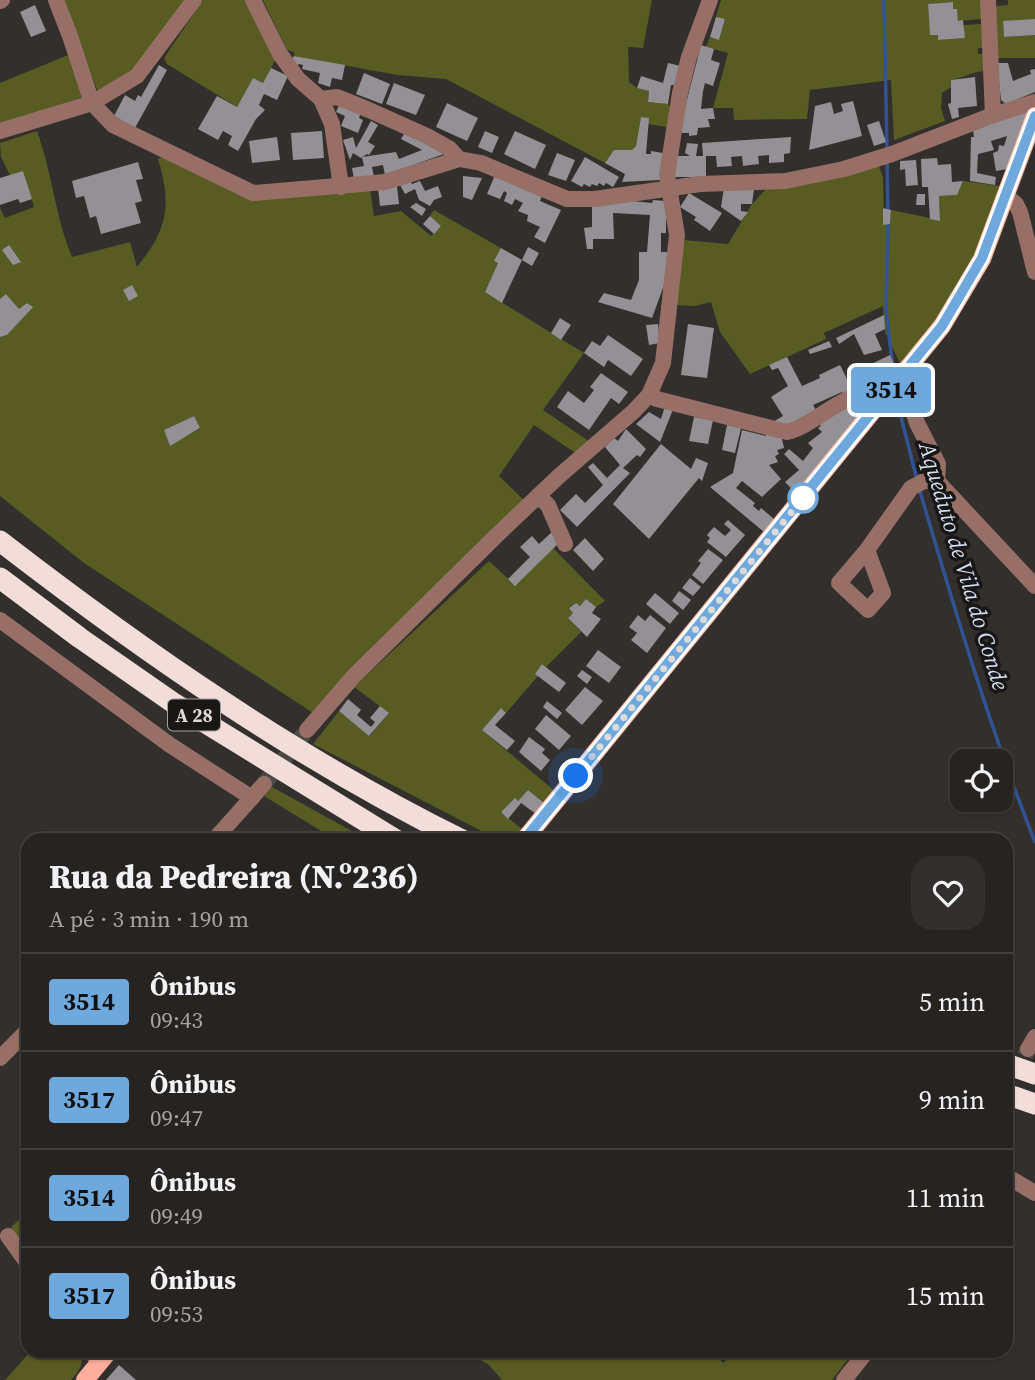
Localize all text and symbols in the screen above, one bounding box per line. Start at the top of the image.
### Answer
line badge: 3514 [842,367,940,413]
text: 3514 [865,373,917,406]
water label: Aqueduto de Vila do Conde [910,436,1017,695]
unlabelled marker [788,483,818,513]
road number: A 28 [168,700,220,730]
map controls [950,749,1013,812]
button: locate [950,749,1013,812]
your location [558,758,593,793]
text: Rua da Pedreira (N.º236) [49,854,419,899]
button: heart [911,856,985,930]
text: A pé · 3 min · 190 m [49,903,249,935]
text: Ônibus [150,968,236,1004]
text: 5 min [919,984,985,1020]
text: 3514 [63,985,115,1018]
text: 09:43 [150,1004,203,1036]
text: Ônibus [150,1066,236,1102]
text: 9 min [919,1082,985,1118]
text: 3517 [63,1083,115,1116]
text: 09:47 [150,1102,203,1134]
text: Ônibus [150,1164,236,1200]
text: 11 min [906,1180,985,1216]
text: 3514 [63,1181,115,1214]
text: 09:49 [150,1200,203,1232]
text: Ônibus [150,1262,236,1298]
text: 15 min [906,1278,985,1314]
text: 3517 [63,1279,115,1312]
text: 09:53 [150,1298,203,1330]

